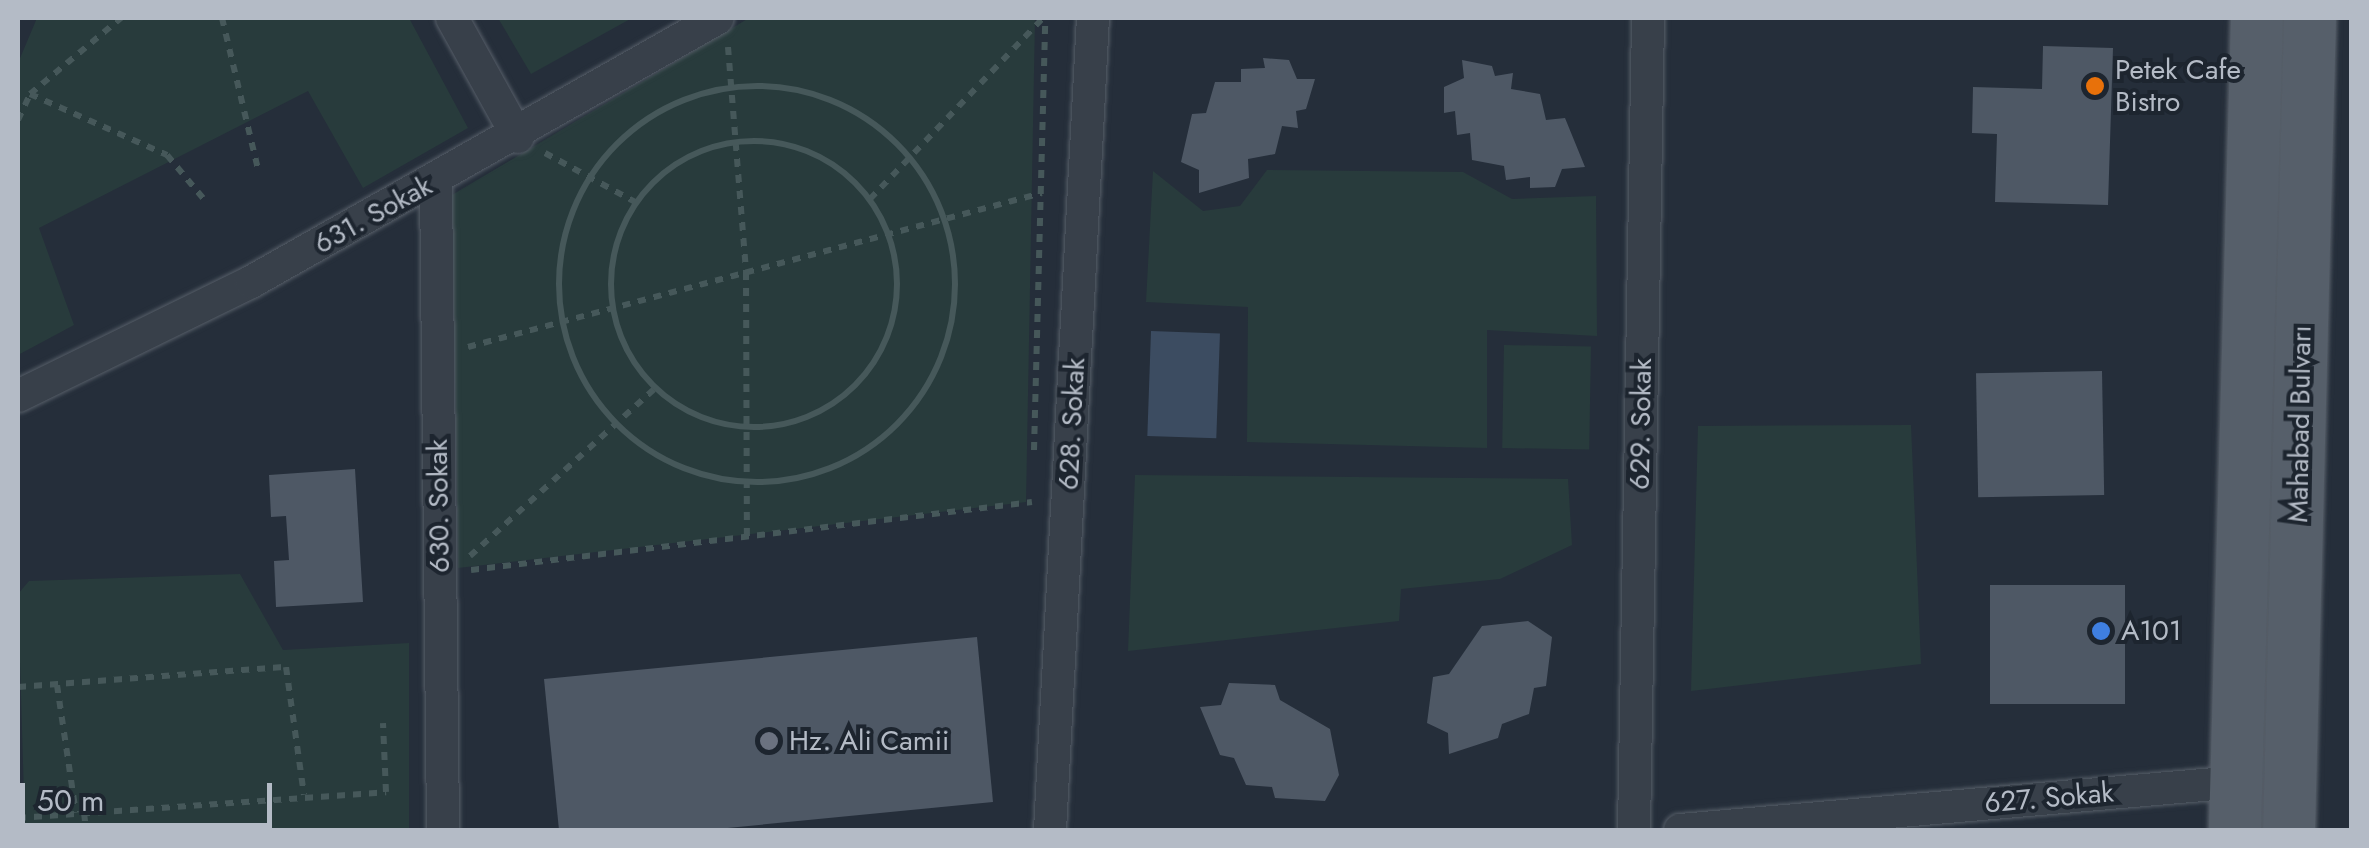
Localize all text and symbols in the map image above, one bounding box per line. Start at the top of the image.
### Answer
place label: Petek Cafe Bistro [2115,53,2241,119]
marker: Petek Cafe Bistro [2084,75,2106,97]
street label: 631. Sokak [308,169,438,261]
street label: Mahabad Bulvarı [2281,325,2319,523]
street label: 628. Sokak [1052,357,1092,491]
street label: 629. Sokak [1623,358,1659,490]
street label: 630. Sokak [421,439,457,573]
place label: A101 [2121,614,2181,648]
marker: A101 [2090,620,2112,642]
place label: Hz. Ali Camii [789,724,949,758]
marker: Hz. Ali Camii [758,730,780,752]
scale bar [25,763,278,825]
street label: 627. Sokak [1983,776,2115,820]
text: 50 m [37,779,104,822]

